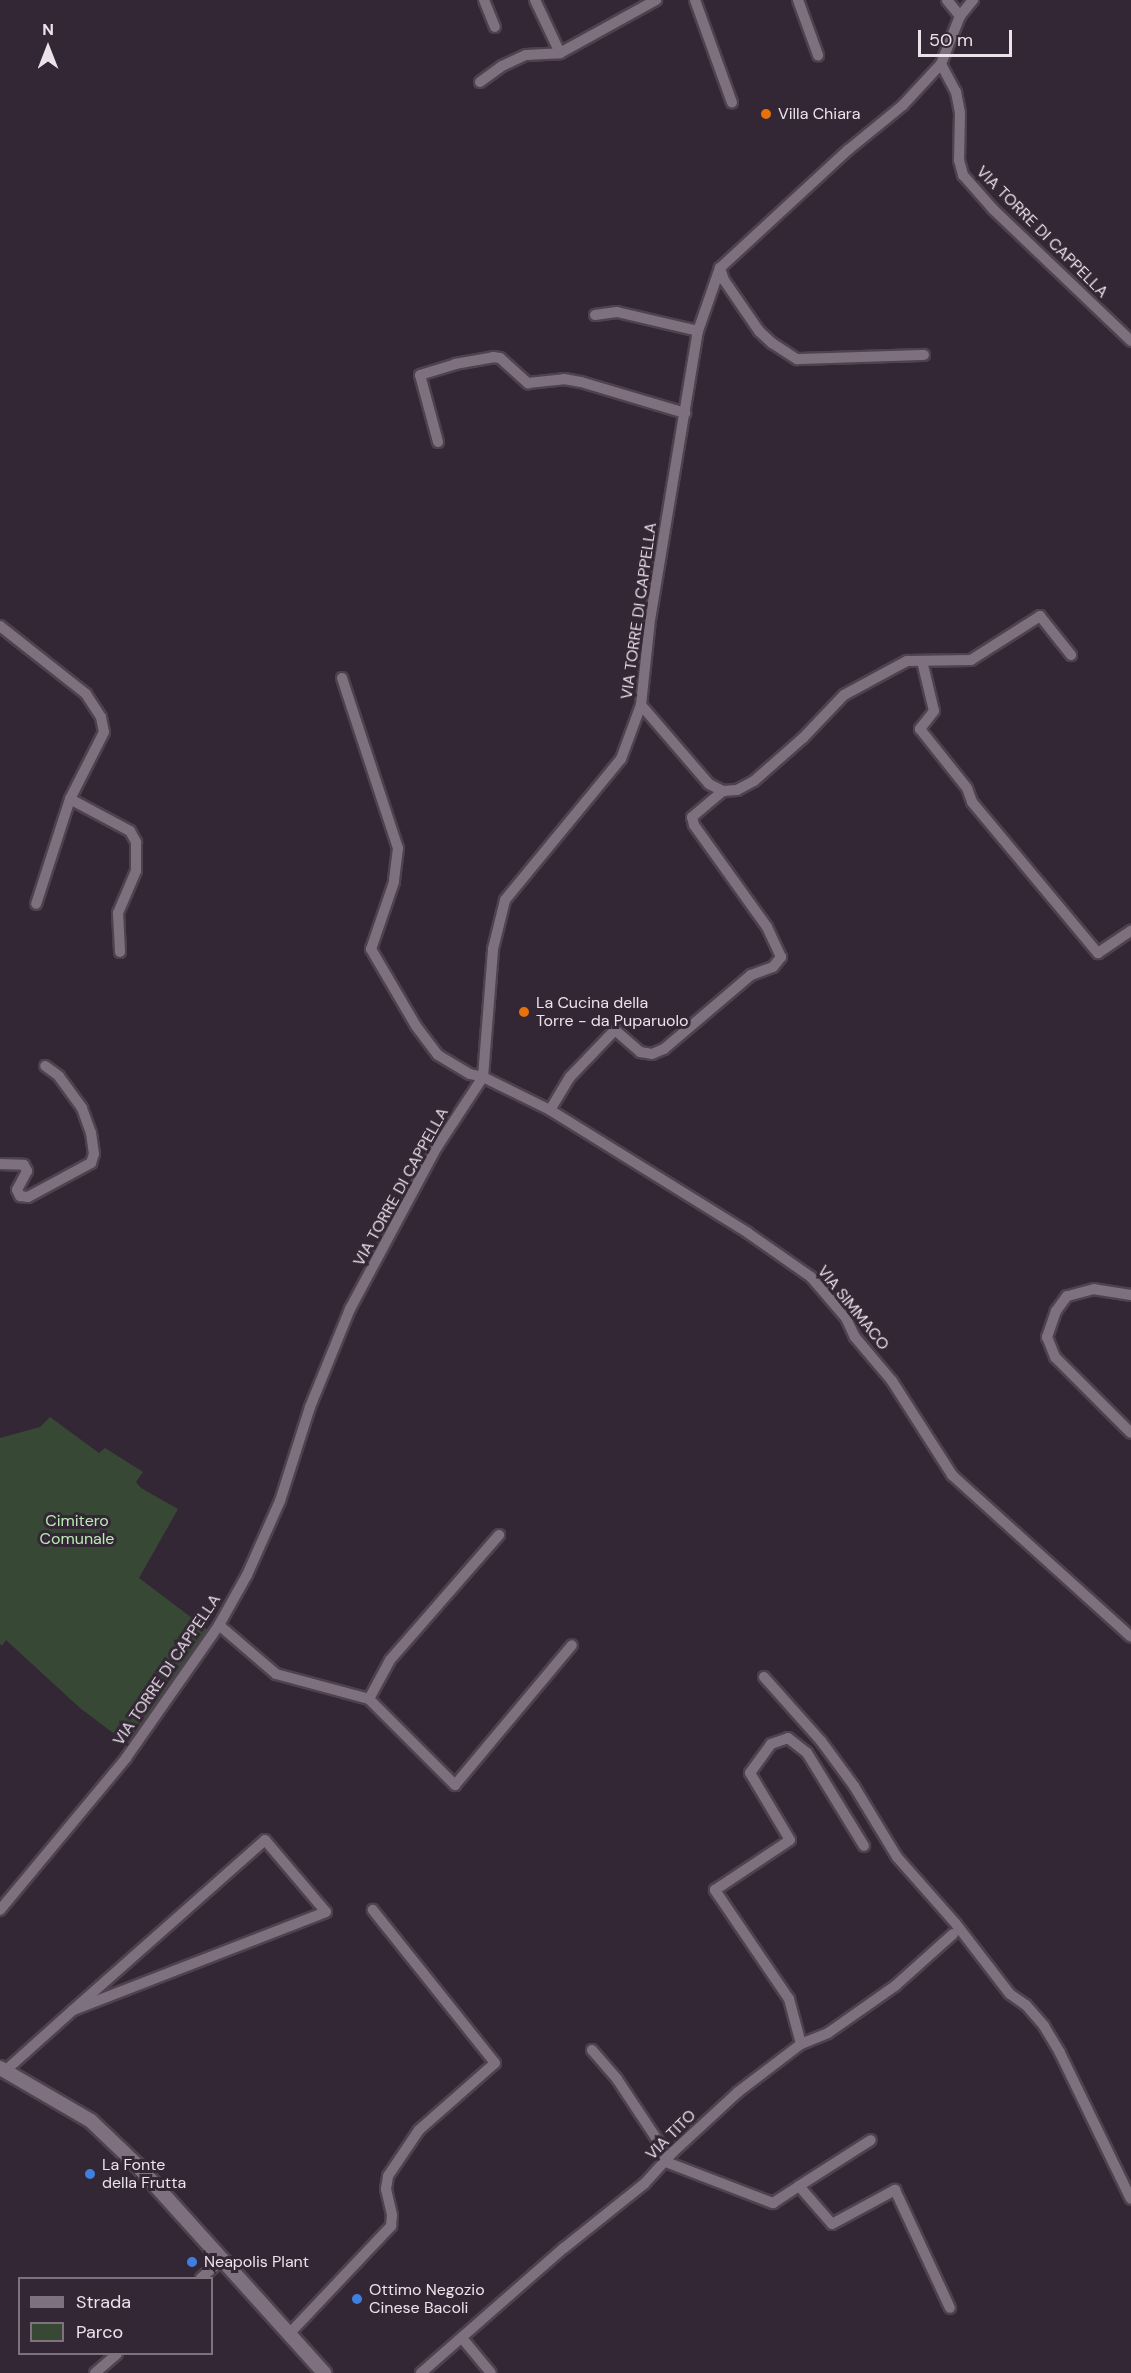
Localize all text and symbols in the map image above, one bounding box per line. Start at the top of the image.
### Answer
north arrow [18,18,78,78]
scale bar [921,18,1016,56]
text: N [42,19,54,40]
text: 50 m [929,28,973,52]
place label: Villa Chiara [778,104,860,124]
marker: Villa Chiara [759,107,773,121]
street label: VIA TORRE DI CAPPELLA [972,162,1112,302]
street label: VIA TORRE DI CAPPELLA [617,521,661,701]
place label: La Cucina della Torre - da Puparuolo [536,993,689,1031]
marker: La Cucina della Torre - da Puparuolo [517,1005,531,1019]
street label: VIA TORRE DI CAPPELLA [349,1104,453,1270]
street label: VIA SIMMACO [813,1262,893,1354]
park label: Cimitero Comunale [40,1511,114,1549]
street label: VIA TORRE DI CAPPELLA [109,1591,225,1749]
street label: VIA TITO [642,2106,700,2164]
place label: La Fonte della Frutta [102,2155,186,2193]
marker: La Fonte della Frutta [83,2167,97,2181]
place label: Neapolis Plant [204,2252,309,2272]
marker: Neapolis Plant [185,2255,199,2269]
legend [18,2277,213,2355]
place label: Ottimo Negozio Cinese Bacoli [369,2280,485,2318]
text: Strada [76,2290,131,2314]
marker: Ottimo Negozio Cinese Bacoli [350,2292,364,2306]
text: Parco [76,2320,123,2344]

